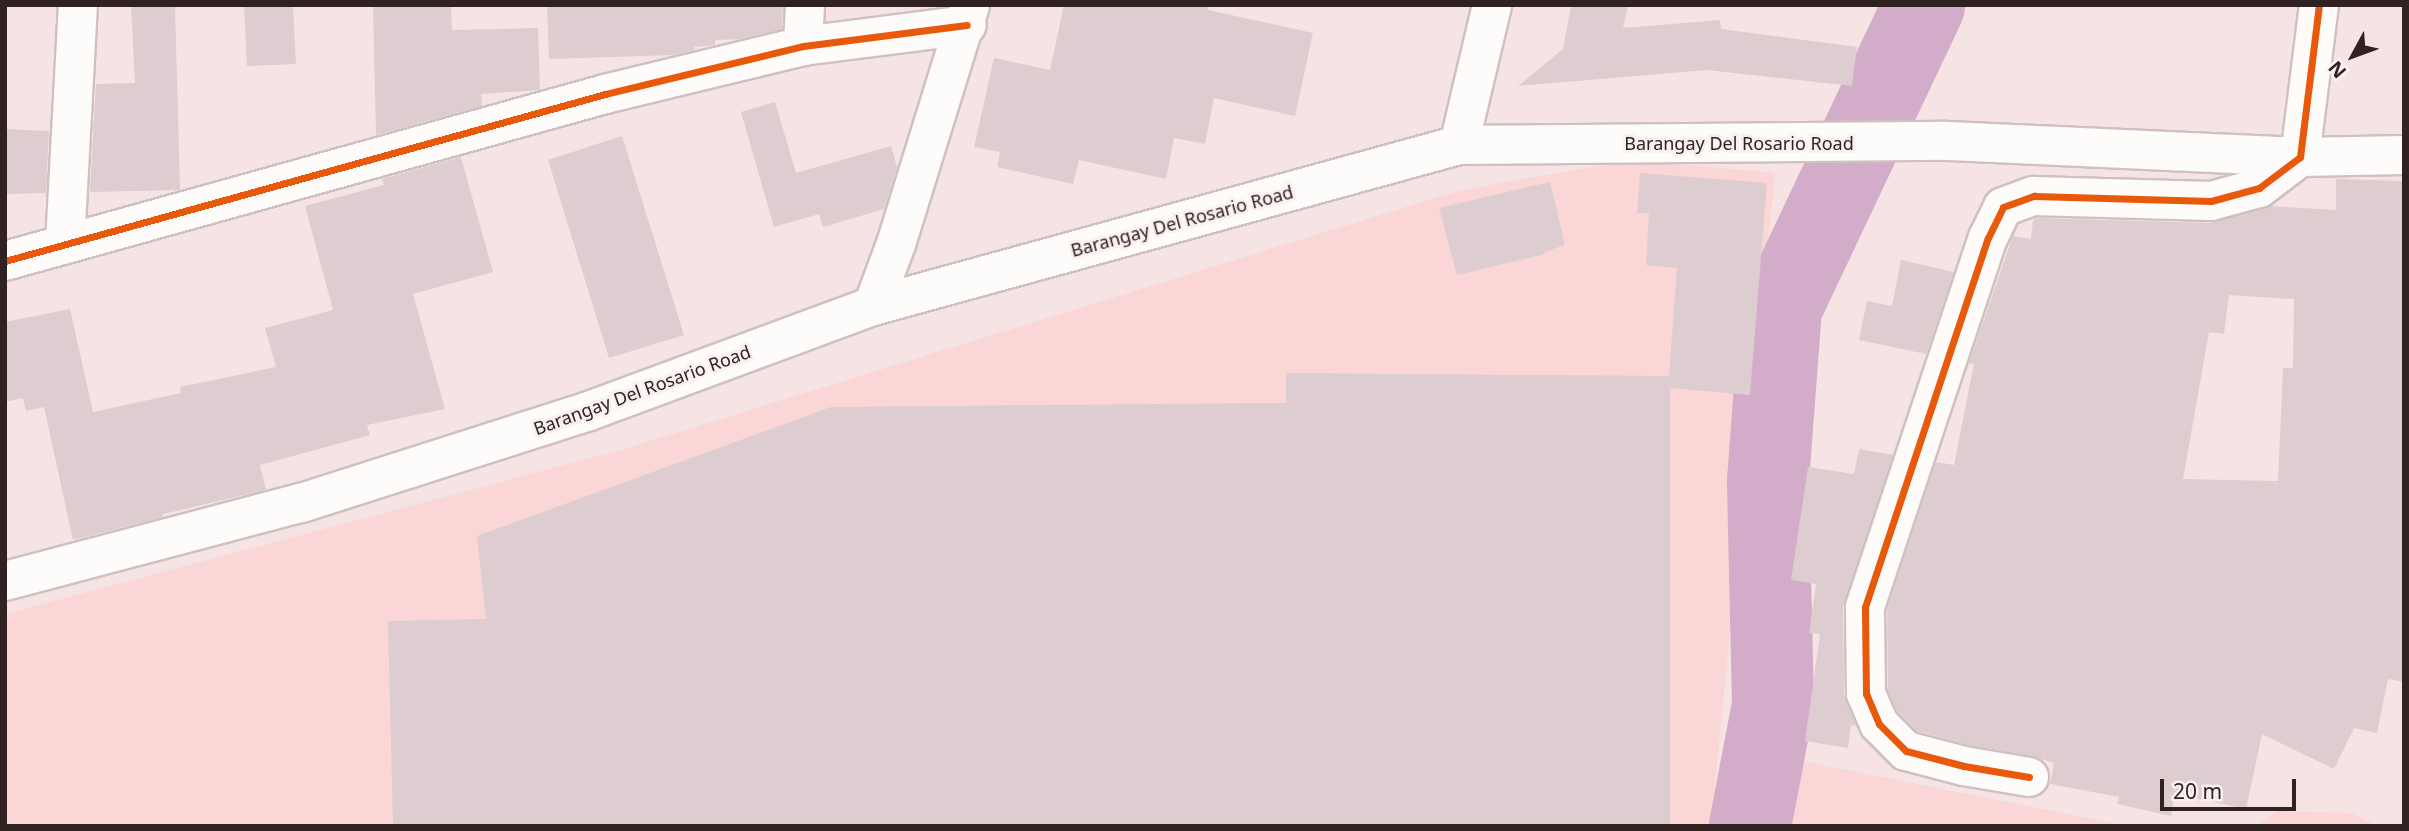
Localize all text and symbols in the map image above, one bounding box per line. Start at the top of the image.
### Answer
north arrow [2318,21,2388,91]
text: N [2322,55,2352,84]
street label: Barangay Del Rosario Road [1624,132,1854,154]
street label: Barangay Del Rosario Road [1068,181,1296,261]
street label: Barangay Del Rosario Road [531,341,753,439]
scale bar [2164,764,2300,808]
text: 20 m [2173,777,2222,805]

